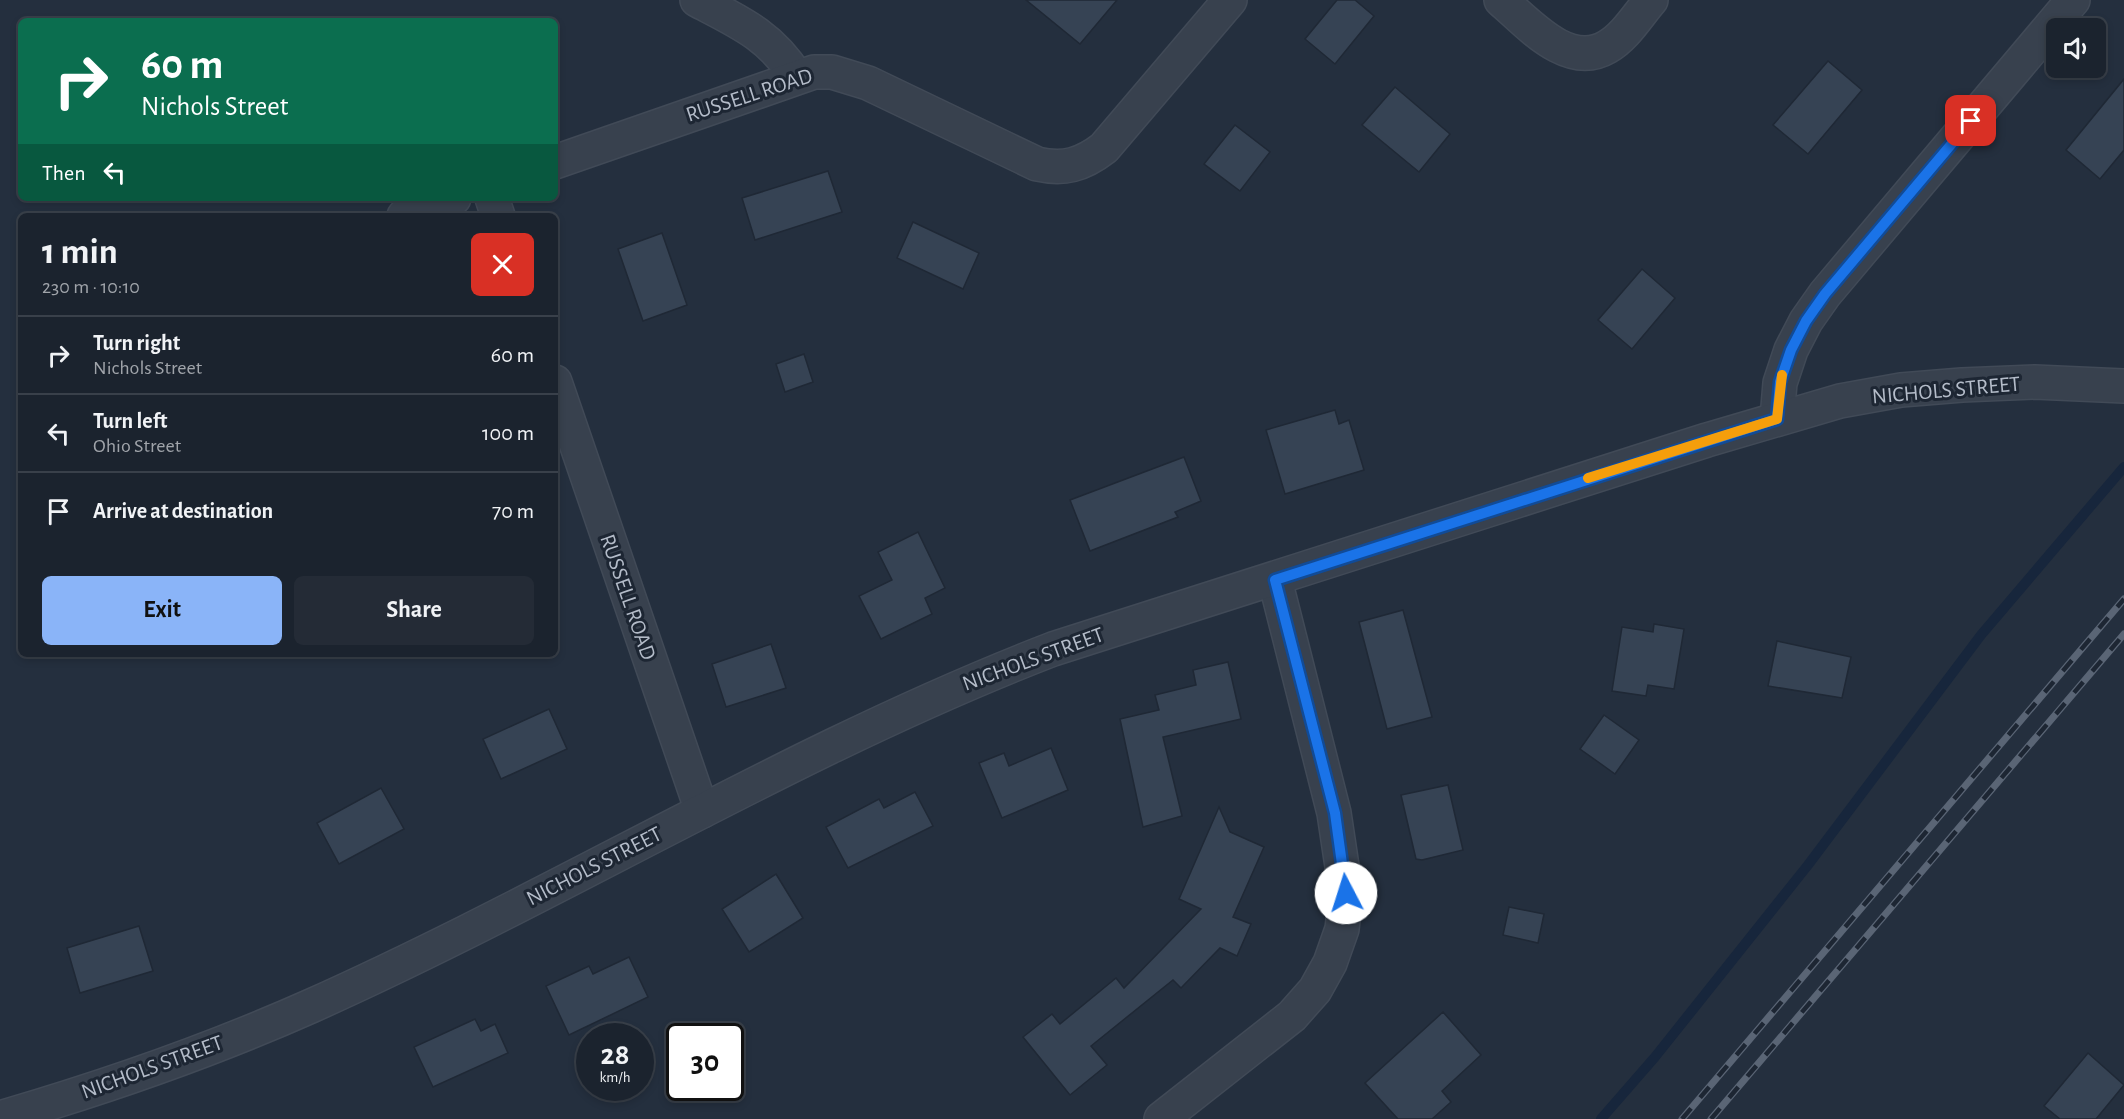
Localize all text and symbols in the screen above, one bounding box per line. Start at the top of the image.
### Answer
map controls [2046,18,2106,78]
button: sound [2046,18,2106,78]
icon: right [42,42,120,120]
text: 60 m [141,44,223,86]
street label: RUSSELL ROAD [683,64,815,126]
text: Nichols Street [141,93,288,120]
pin [1945,95,1996,146]
icon: arrive [1954,104,1987,137]
icon: left [98,156,131,189]
text: Then [42,162,86,184]
button: close [471,233,534,296]
text: 1 min [42,234,118,270]
text: 230 m · 10:10 [42,277,140,297]
text: Turn right [93,332,180,354]
icon: right [42,339,75,372]
text: 60 m [491,344,534,366]
text: Nichols Street [93,358,202,378]
street label: NICHOLS STREET [1871,373,2021,407]
text: Turn left [93,410,167,432]
icon: left [42,417,75,450]
text: 100 m [482,422,534,444]
text: Ohio Street [93,436,181,456]
icon: arrive [42,495,75,528]
text: Arrive at destination [93,500,273,522]
text: 70 m [492,500,534,522]
street label: RUSSELL ROAD [596,531,660,663]
button: Exit [42,576,282,645]
button: Share [294,576,534,645]
street label: NICHOLS STREET [959,623,1107,695]
street label: NICHOLS STREET [523,822,665,910]
position arrow [1314,861,1378,925]
speed limit sign: 30 [666,1023,744,1101]
street label: NICHOLS STREET [78,1031,226,1103]
text: 28 [601,1040,629,1070]
text: km/h [600,1070,630,1085]

